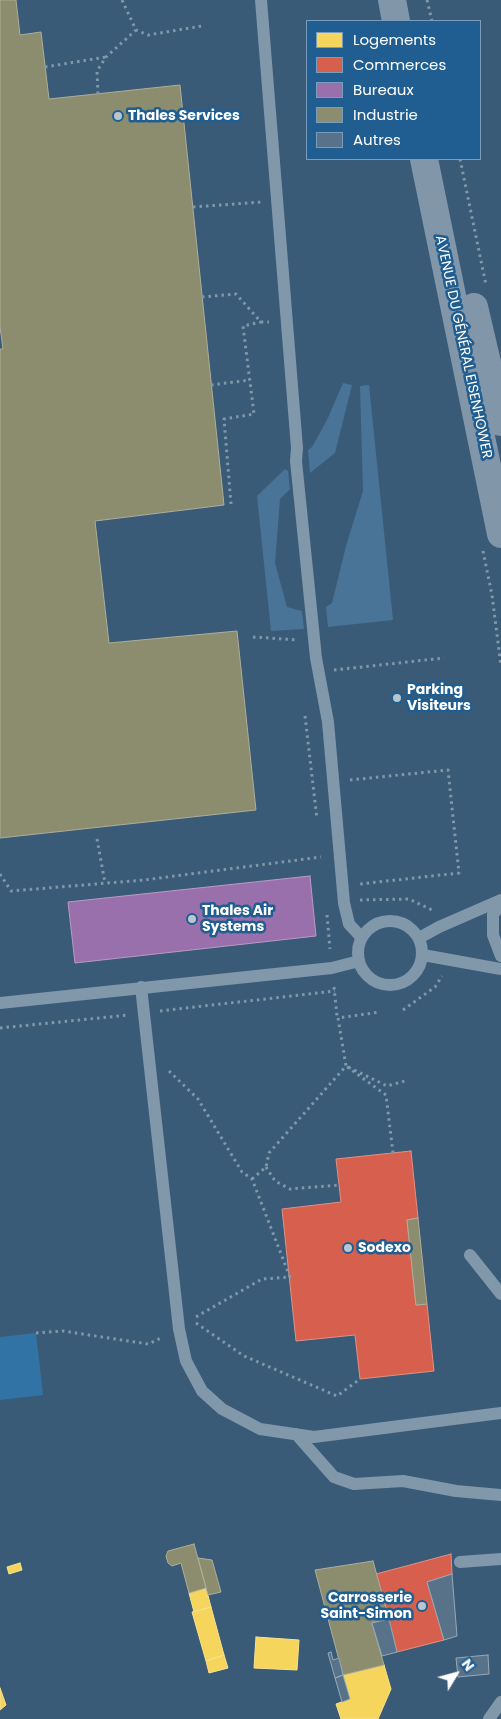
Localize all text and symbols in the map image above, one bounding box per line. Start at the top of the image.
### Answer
legend [306,20,481,160]
text: Logements [353,29,436,50]
text: Commerces [353,54,446,75]
text: Bureaux [353,79,414,100]
text: Industrie [353,104,418,125]
place label: Thales Services [128,108,240,124]
marker: Thales Services [112,110,124,122]
text: Autres [353,129,401,150]
street label: AVENUE DU GÉNÉRAL EISENHOWER [431,234,495,460]
place label: Parking Visiteurs [407,682,471,714]
marker: Parking Visiteurs [391,692,403,704]
place label: Thales Air Systems [202,903,273,936]
marker: Thales Air Systems [186,913,198,925]
place label: Sodexo [358,1240,411,1256]
marker: Sodexo [342,1242,354,1254]
place label: Carrosserie Saint-Simon [321,1590,412,1622]
marker: Carrosserie Saint-Simon [416,1600,428,1612]
north arrow [431,1649,481,1699]
text: N [457,1655,479,1675]

